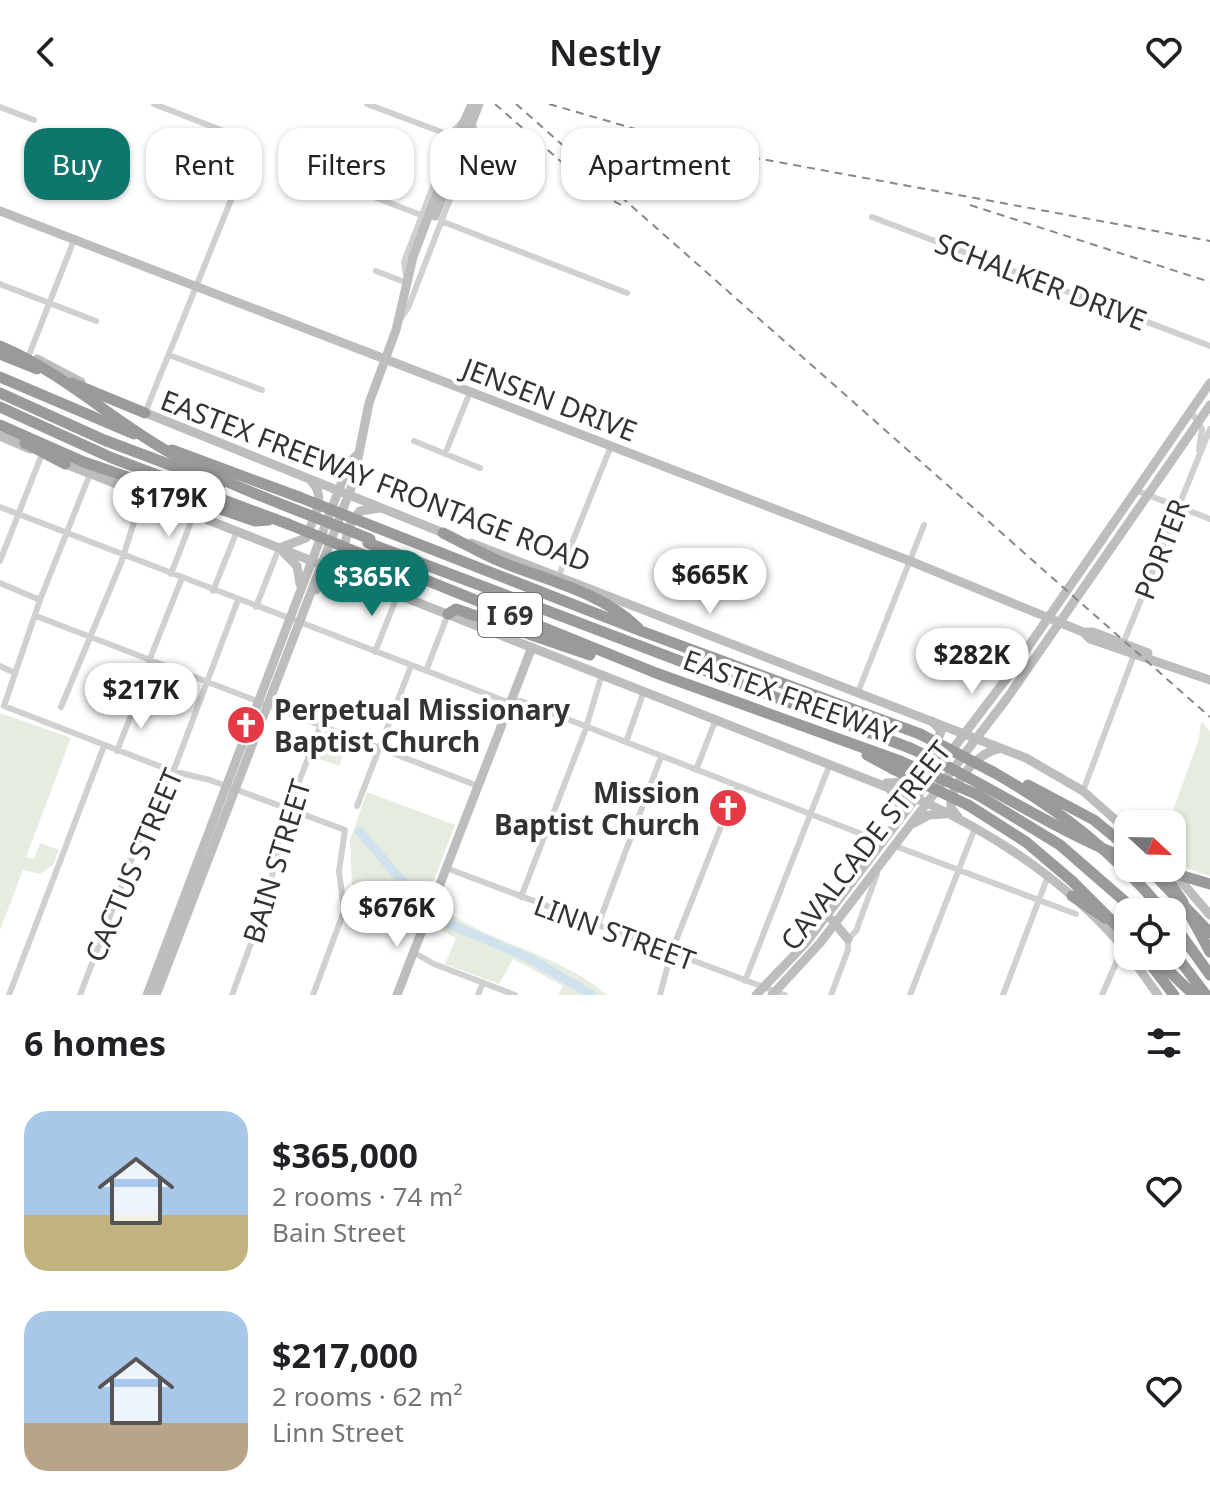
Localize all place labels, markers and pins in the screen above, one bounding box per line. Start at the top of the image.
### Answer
pin: $179K [113,471,225,539]
pin: $665K [654,548,766,616]
pin: $365K [316,550,428,618]
pin: $282K [916,628,1028,696]
pin: $217K [85,663,197,731]
place label: Perpetual Missionary Baptist Church [274,690,570,760]
church icon: Perpetual Missionary Baptist Church [225,704,267,746]
place label: Mission Baptist Church [494,773,700,843]
church icon: Mission Baptist Church [707,787,749,829]
pin: $676K [341,881,453,949]

